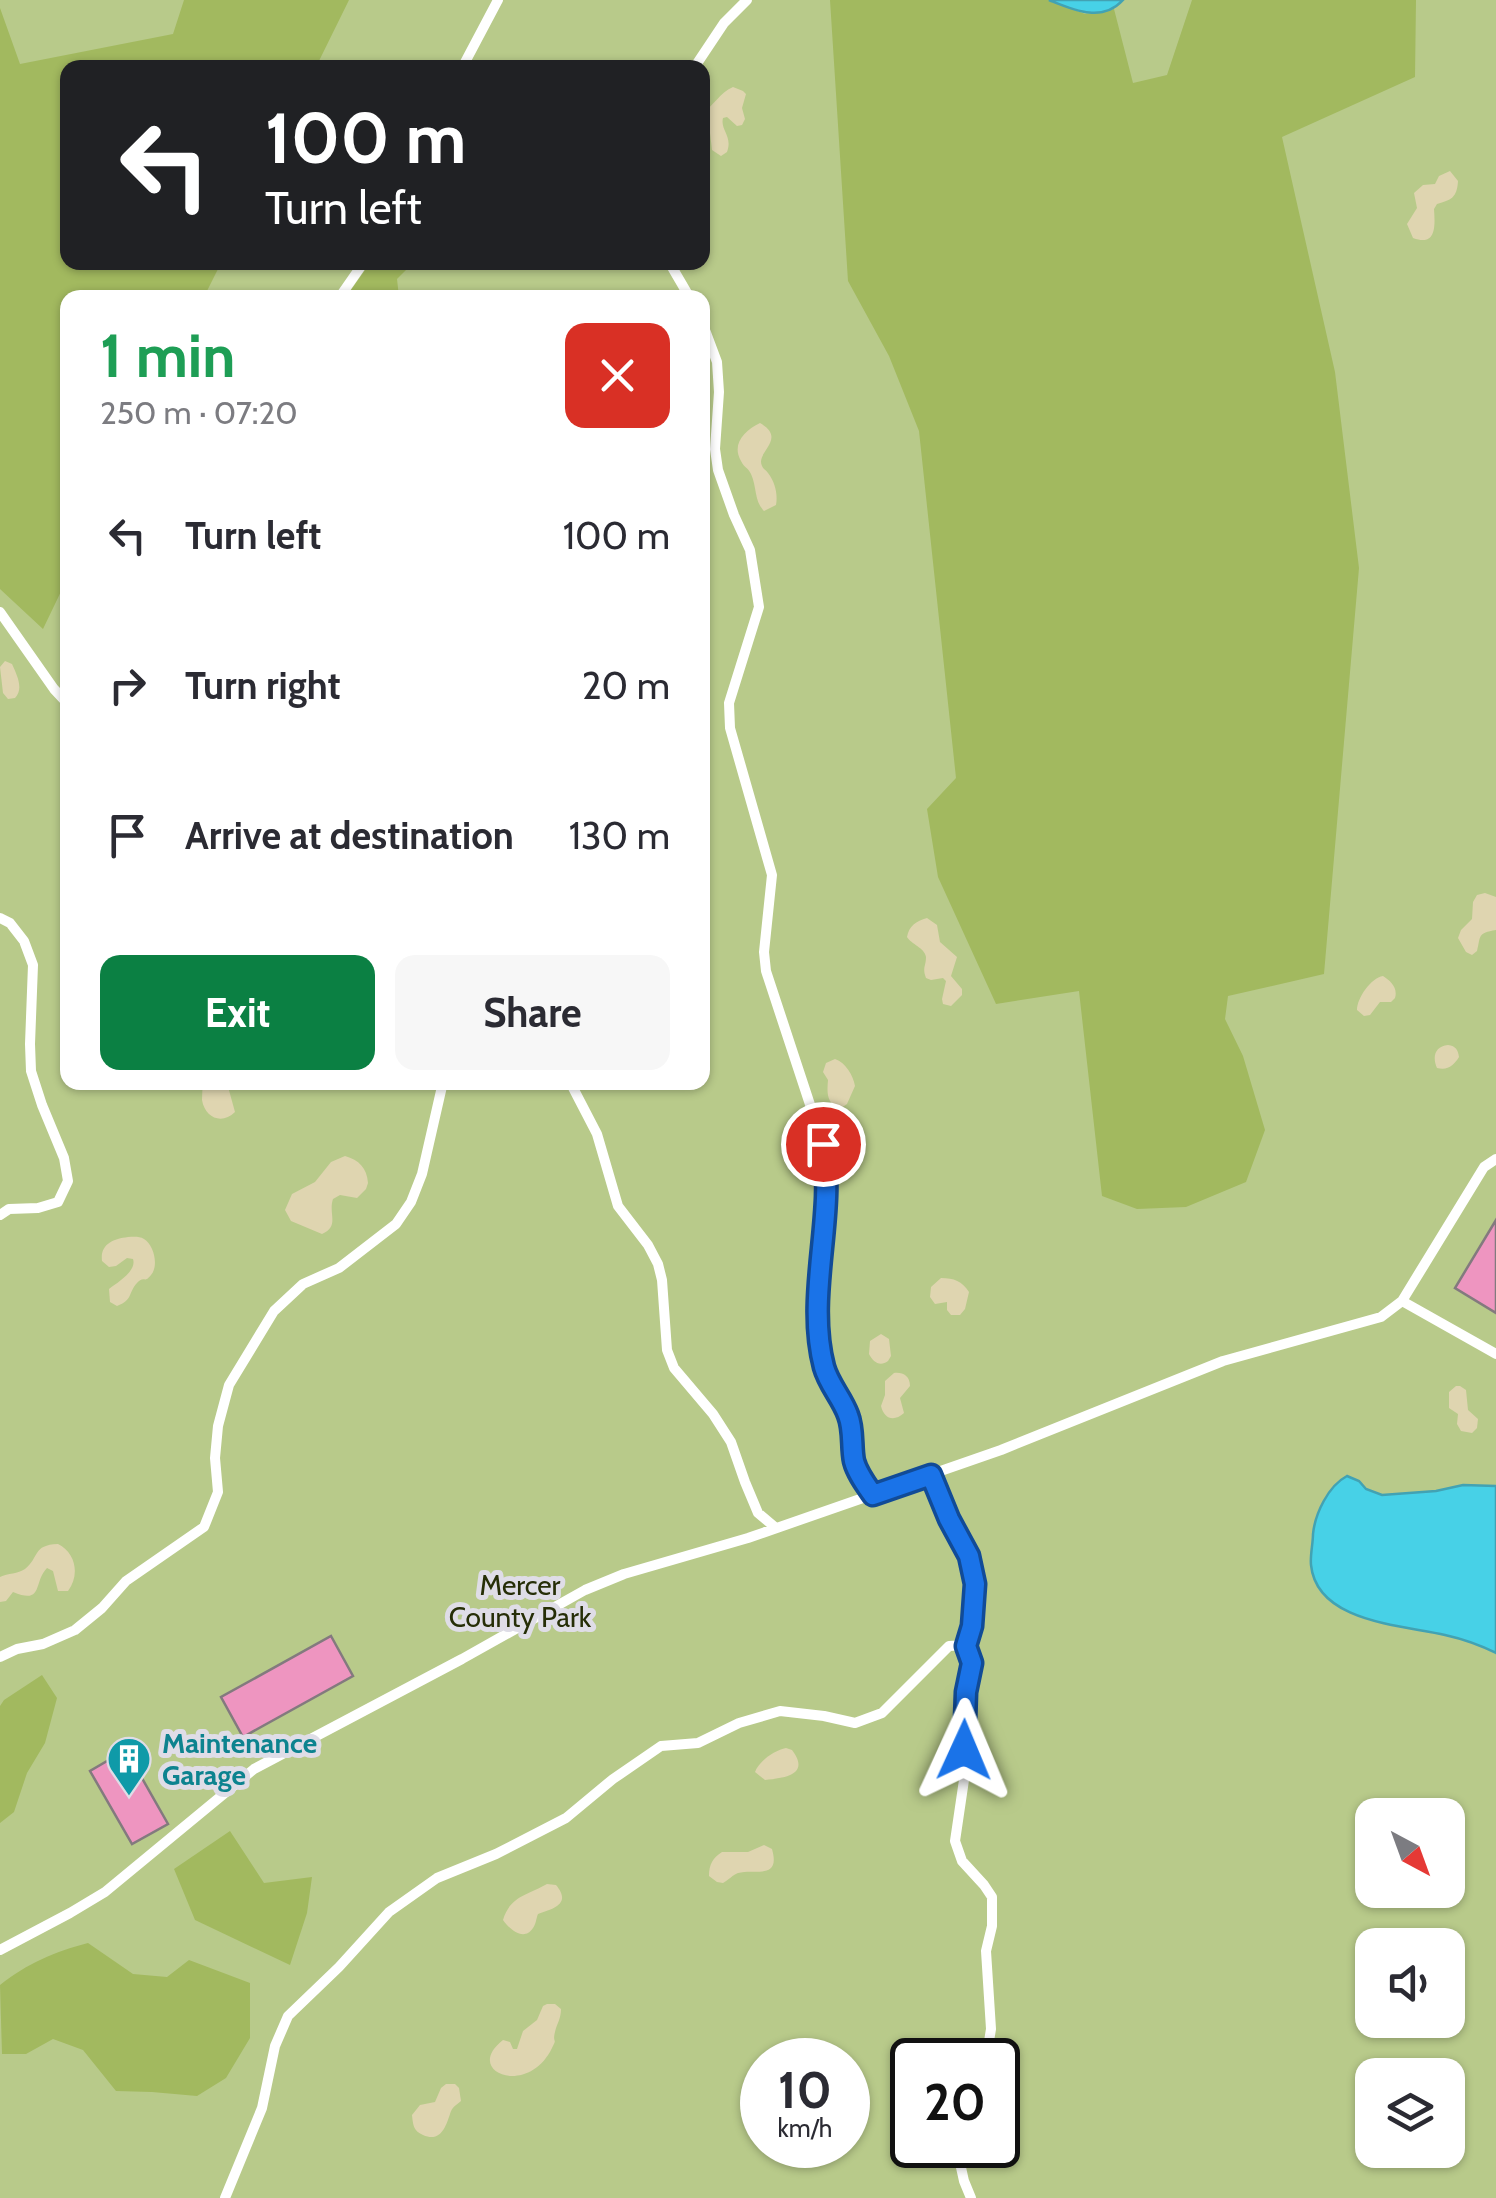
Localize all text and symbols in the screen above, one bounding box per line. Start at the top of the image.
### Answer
text: 100 m [265,95,466,181]
icon: left [100,100,230,230]
text: Turn left [265,181,422,235]
text: 1 min [100,319,235,392]
button: close [565,323,670,428]
text: 250 m · 07:20 [100,393,298,432]
icon: left [100,508,155,563]
text: Turn left [185,512,321,559]
text: 100 m [563,512,670,559]
icon: right [100,658,155,713]
text: Turn right [185,662,341,709]
text: 20 m [582,662,670,709]
icon: arrive [100,808,155,863]
text: Arrive at destination [185,812,514,859]
text: 130 m [569,812,670,859]
button: Exit [100,955,375,1070]
button: Share [395,955,670,1070]
pin [781,1102,866,1187]
icon: arrive [796,1117,851,1172]
park label: Mercer County Park [449,1568,592,1634]
position arrow [912,1698,1016,1802]
place label: Maintenance Garage [162,1726,317,1792]
building icon: Maintenance Garage [106,1736,152,1797]
north arrow [1355,1798,1465,1908]
map controls [1355,1798,1465,2168]
button: sound [1355,1928,1465,2038]
speed limit sign: 20 [890,2038,1020,2168]
button: layers [1355,2058,1465,2168]
text: 10 [778,2060,832,2121]
text: km/h [778,2113,832,2143]

